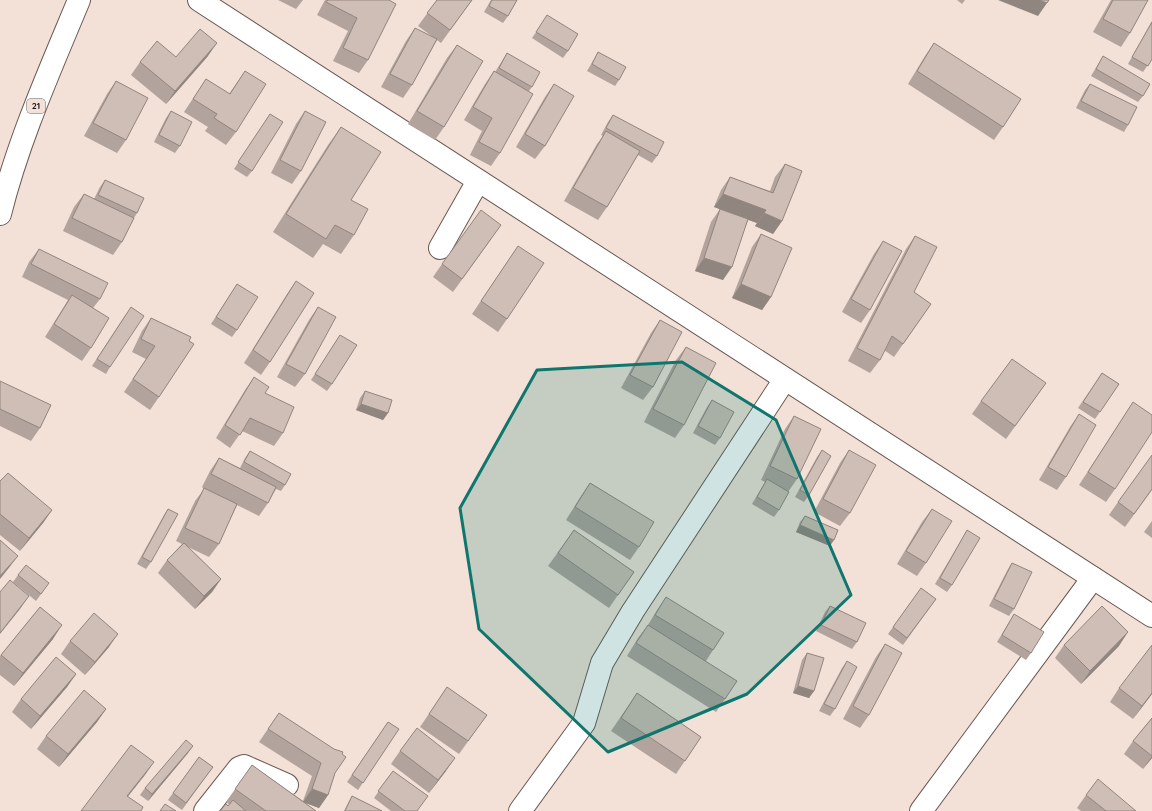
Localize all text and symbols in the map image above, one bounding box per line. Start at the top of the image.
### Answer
road number: 21 [27,99,45,113]

